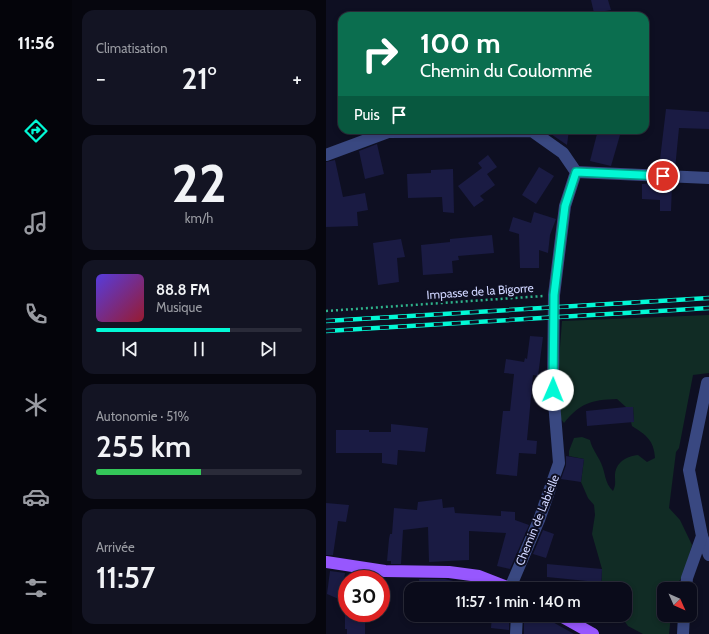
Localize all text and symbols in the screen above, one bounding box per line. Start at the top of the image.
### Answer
text: 100 m [420,26,501,60]
icon: right [354,28,406,80]
text: 11:56 [17,32,55,54]
text: Climatisation [96,40,168,56]
text: 21° [181,60,217,97]
text: Chemin du Coulommé [420,60,592,82]
text: − [96,65,106,92]
text: + [292,65,302,92]
icon: arrive [388,104,410,126]
text: Puis [354,106,380,124]
icon: directions [22,117,50,145]
text: 22 [171,152,227,215]
pin [646,159,680,193]
icon: arrive [652,165,674,187]
icon: music [22,209,50,237]
text: km/h [185,210,213,226]
street label: Impasse de la Bigorre [426,280,534,302]
text: 88.8 FM [156,281,210,299]
text: Musique [156,299,202,315]
icon: phone [22,300,50,328]
icon: previous [119,338,141,360]
icon: pause [188,338,210,360]
icon: next [257,338,279,360]
position arrow [532,369,574,411]
icon: climate [22,391,50,419]
text: Autonomie · 51% [96,408,189,424]
text: 255 km [96,428,191,465]
street label: Chemin de Labielle [512,472,562,568]
icon: car [22,483,50,511]
text: Arrivée [96,539,135,555]
text: 11:57 [96,559,155,596]
speed limit sign: 30 [338,570,390,622]
icon: filters [22,574,50,602]
north arrow [657,582,697,622]
map controls [657,582,697,622]
text: 11:57 · 1 min · 140 m [456,593,580,611]

